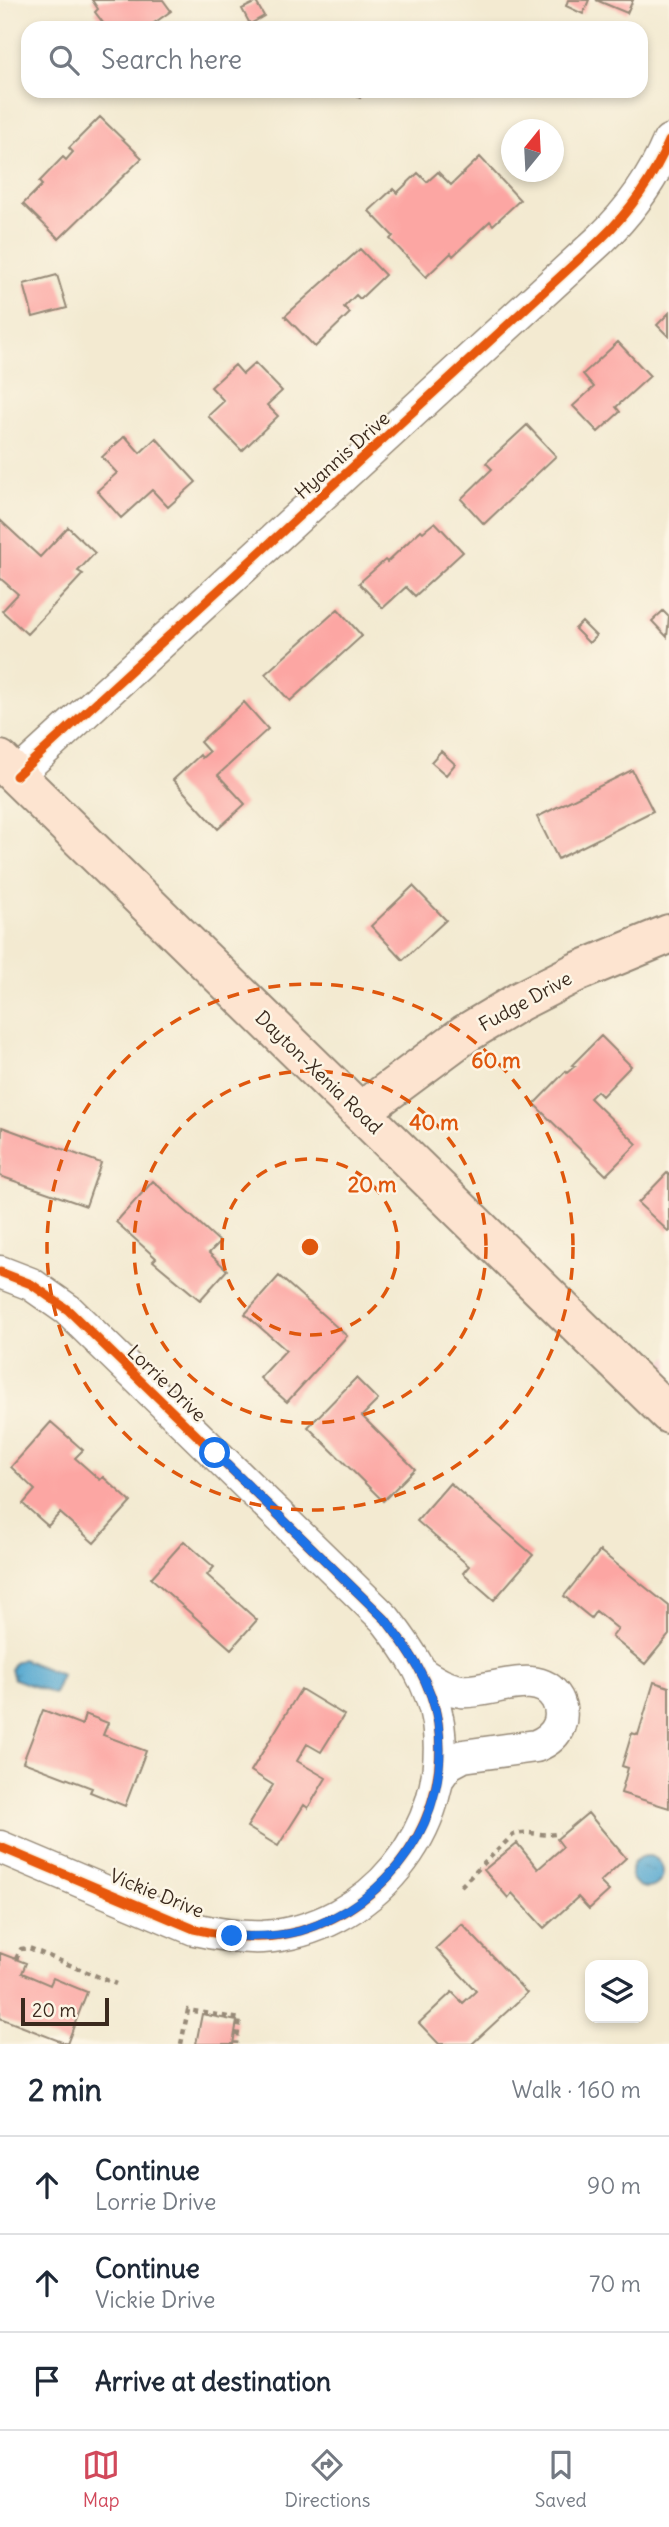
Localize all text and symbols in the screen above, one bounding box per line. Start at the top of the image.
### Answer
search box [21,21,648,98]
icon: search [45,41,83,79]
text: Search here [101,43,242,76]
north arrow [501,119,564,182]
street label: Hyannis Drive [290,406,394,504]
street label: Fudge Drive [474,966,576,1036]
street label: Dayton-Xenia Road [250,1005,388,1139]
text: 60 m [471,1047,521,1074]
text: 40 m [409,1109,459,1136]
text: 20 m [348,1171,397,1198]
centre of rings [298,1235,322,1259]
street label: Lorrie Drive [123,1340,211,1426]
route start [199,1437,230,1468]
street label: Vickie Drive [106,1863,208,1923]
route end [216,1920,247,1951]
map controls [585,1960,648,2023]
button: layers [585,1960,648,2023]
scale bar [21,1995,108,2027]
text: 20 m [32,1998,76,2022]
text: 2 min [28,2071,102,2109]
text: Walk · 160 m [512,2075,641,2104]
text: Continue [95,2154,200,2187]
icon: ahead [28,2166,66,2204]
text: 90 m [587,2171,641,2200]
text: Lorrie Drive [95,2187,216,2216]
text: Continue [95,2252,200,2285]
icon: ahead [28,2264,66,2302]
text: 70 m [589,2269,641,2298]
text: Vickie Drive [95,2285,215,2314]
icon: arrive [28,2362,66,2400]
text: Arrive at destination [95,2365,331,2398]
tab: Map [82,2446,120,2512]
tab: Directions [285,2446,370,2512]
tab: Saved [535,2446,587,2512]

